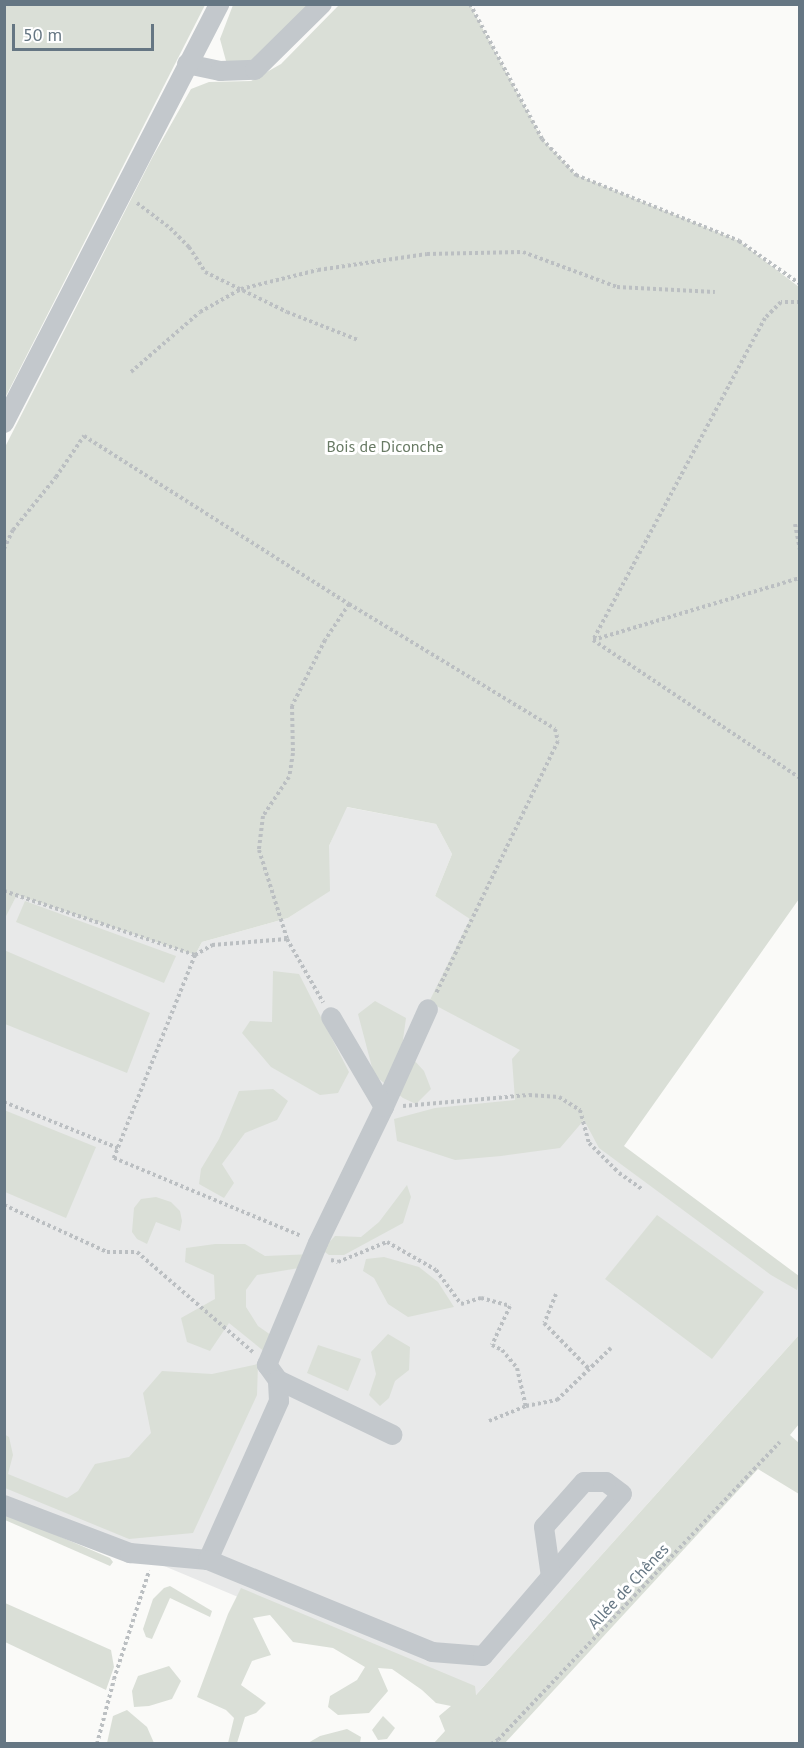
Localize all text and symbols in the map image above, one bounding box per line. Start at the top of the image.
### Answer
scale bar [15,12,158,50]
text: 50 m [23,23,62,46]
park label: Bois de Diconche [326,436,444,456]
street label: Allée de Chênes [584,1539,672,1633]

